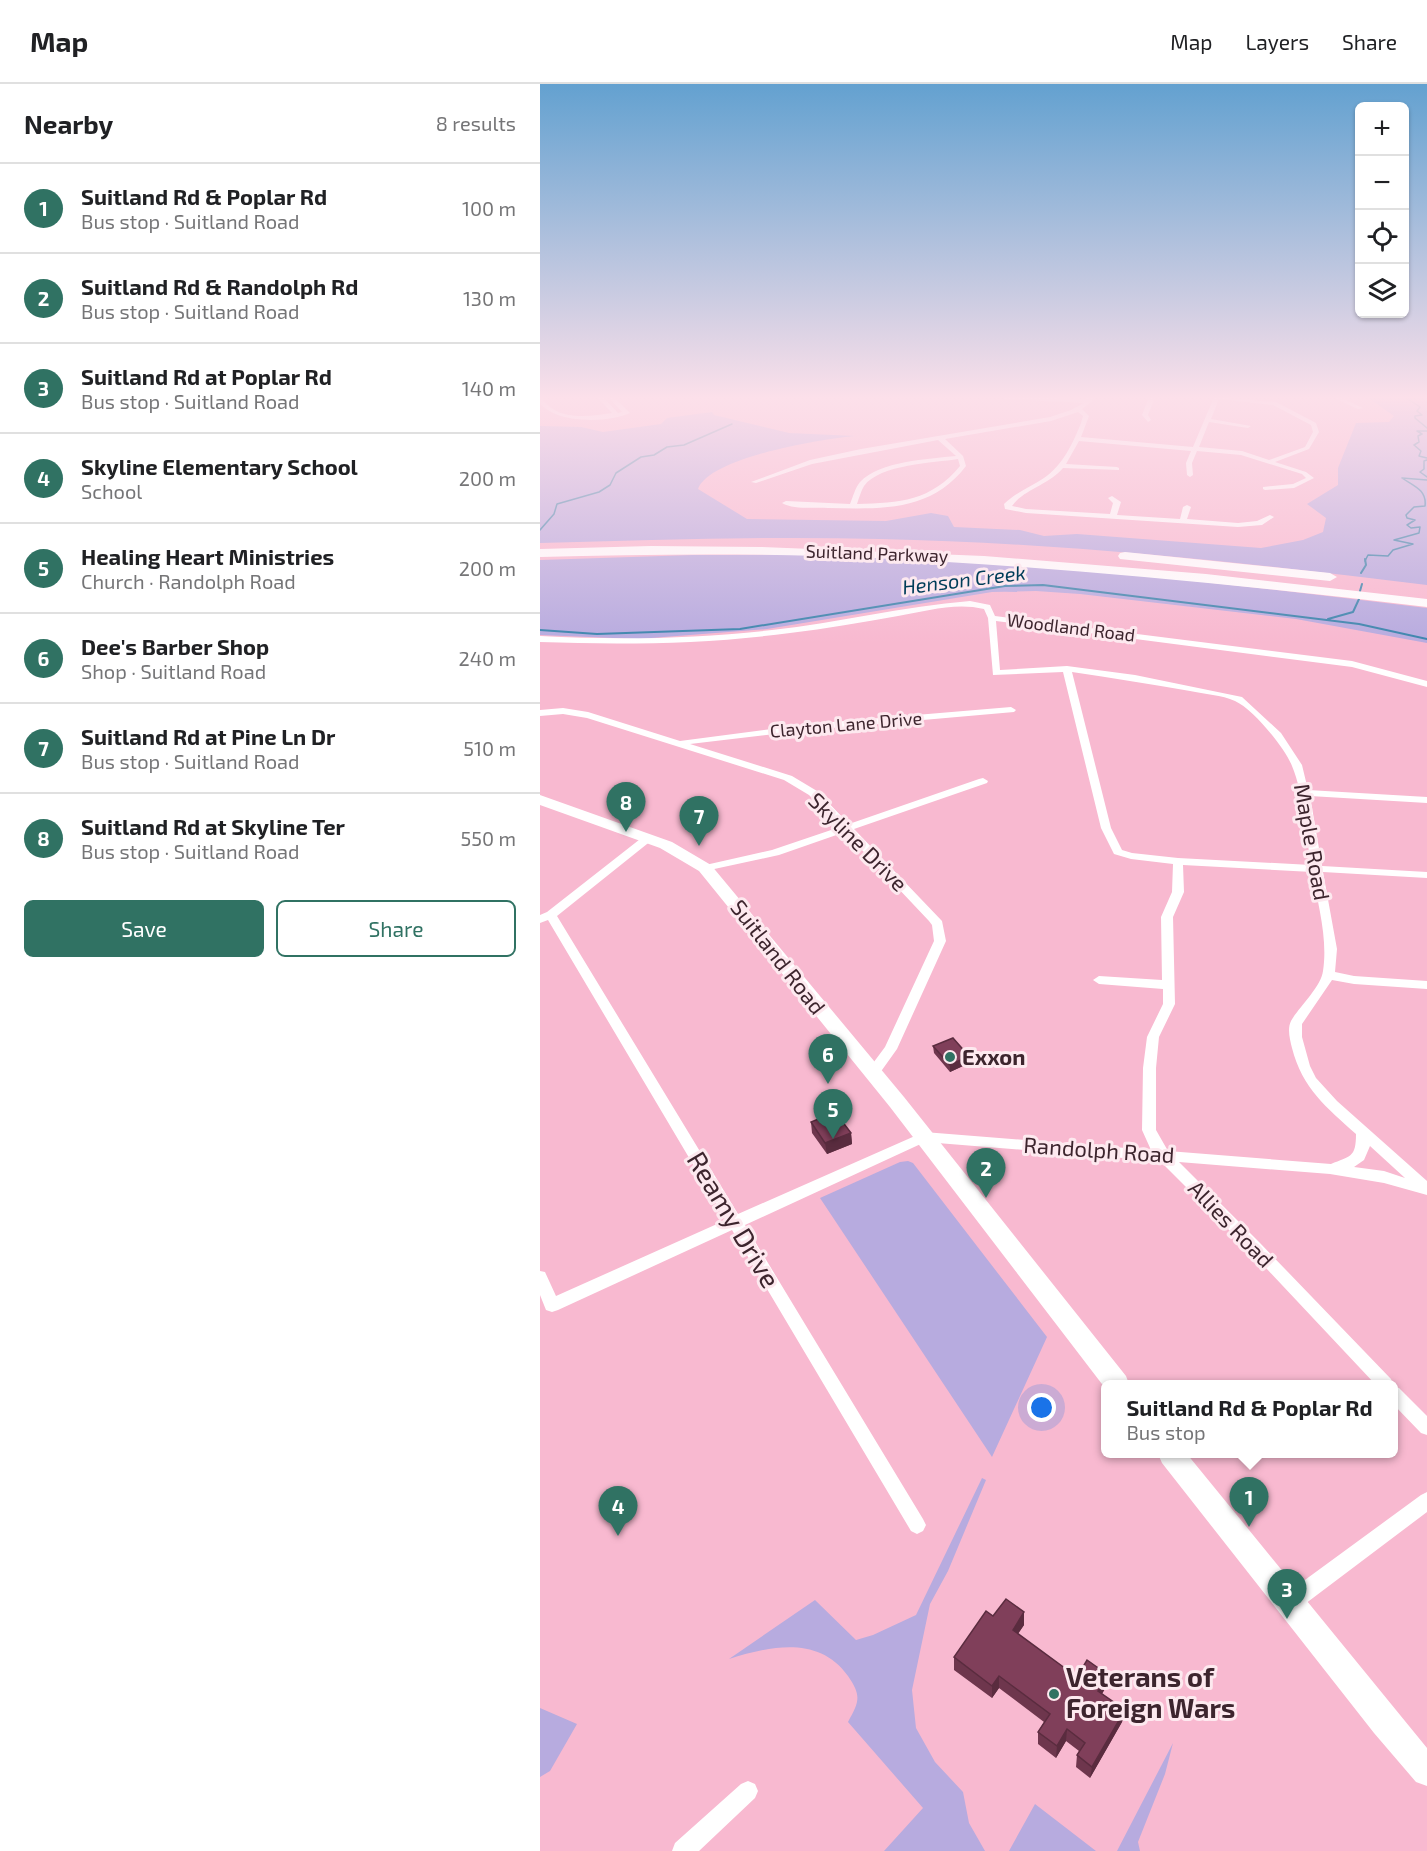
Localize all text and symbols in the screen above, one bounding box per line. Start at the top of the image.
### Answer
text: Map [30,24,88,58]
text: Map [1170,29,1212,54]
text: Layers [1245,29,1309,54]
text: Share [1342,29,1397,54]
map controls [1355,102,1409,318]
button: + [1355,102,1409,156]
text: Nearby [24,108,113,139]
text: 8 results [436,111,516,135]
button: − [1355,156,1409,210]
text: Suitland Rd & Poplar Rd [81,183,327,209]
text: 1 [39,196,48,220]
text: 100 m [462,196,516,220]
text: Bus stop · Suitland Road [81,209,300,233]
button: locate [1355,210,1409,264]
button: layers [1355,264,1409,318]
text: Suitland Rd & Randolph Rd [81,273,358,299]
text: 2 [38,286,49,310]
text: 130 m [463,286,516,310]
text: Bus stop · Suitland Road [81,299,300,323]
text: Suitland Rd at Poplar Rd [81,363,332,389]
text: 3 [38,376,49,400]
text: 140 m [462,376,516,400]
text: Bus stop · Suitland Road [81,389,300,413]
text: Skyline Elementary School [81,453,358,479]
text: 4 [37,466,50,490]
text: 200 m [459,466,516,490]
text: School [81,479,142,503]
street label: Suitland Parkway [805,540,949,567]
text: Healing Heart Ministries [81,543,334,569]
text: 5 [38,556,49,580]
text: 200 m [459,556,516,580]
water label: Henson Creek [901,560,1027,598]
text: Church · Randolph Road [81,569,296,593]
street label: Woodland Road [1006,608,1136,646]
text: Dee's Barber Shop [81,633,269,659]
text: 6 [38,646,49,670]
text: 240 m [458,646,516,670]
text: Shop · Suitland Road [81,659,266,683]
street label: Clayton Lane Drive [769,706,923,742]
text: Suitland Rd at Pine Ln Dr [81,723,336,749]
text: 7 [38,736,49,760]
text: 510 m [463,736,516,760]
text: Bus stop · Suitland Road [81,749,300,773]
street label: Maple Road [1290,781,1336,902]
pin: 8 [606,782,646,832]
street label: Skyline Drive [804,787,913,896]
pin: 7 [680,796,718,846]
text: Suitland Rd at Skyline Ter [81,813,345,839]
text: 8 [37,826,50,850]
text: 550 m [461,826,516,850]
text: Bus stop · Suitland Road [81,839,300,863]
street label: Suitland Road [726,894,832,1019]
button: Save [24,900,264,957]
button: Share [276,900,516,957]
pin: 6 [808,1034,848,1084]
place label: Exxon [962,1043,1026,1069]
marker: Exxon [943,1050,957,1064]
pin: 5 [814,1090,852,1139]
street label: Randolph Road [1023,1131,1175,1167]
street label: Reamy Drive [681,1145,788,1293]
pin: 2 [966,1148,1006,1198]
street label: Allies Road [1184,1174,1280,1272]
popup [1101,1380,1398,1458]
your location [1027,1393,1056,1422]
text: Suitland Rd & Poplar Rd [1126,1394,1373,1420]
text: Bus stop [1126,1420,1206,1444]
pin: 1 [1230,1478,1268,1527]
pin: 4 [598,1486,638,1536]
pin: 3 [1268,1570,1306,1619]
place label: Veterans of Foreign Wars [1066,1660,1235,1723]
marker: Veterans of Foreign Wars [1047,1687,1061,1701]

